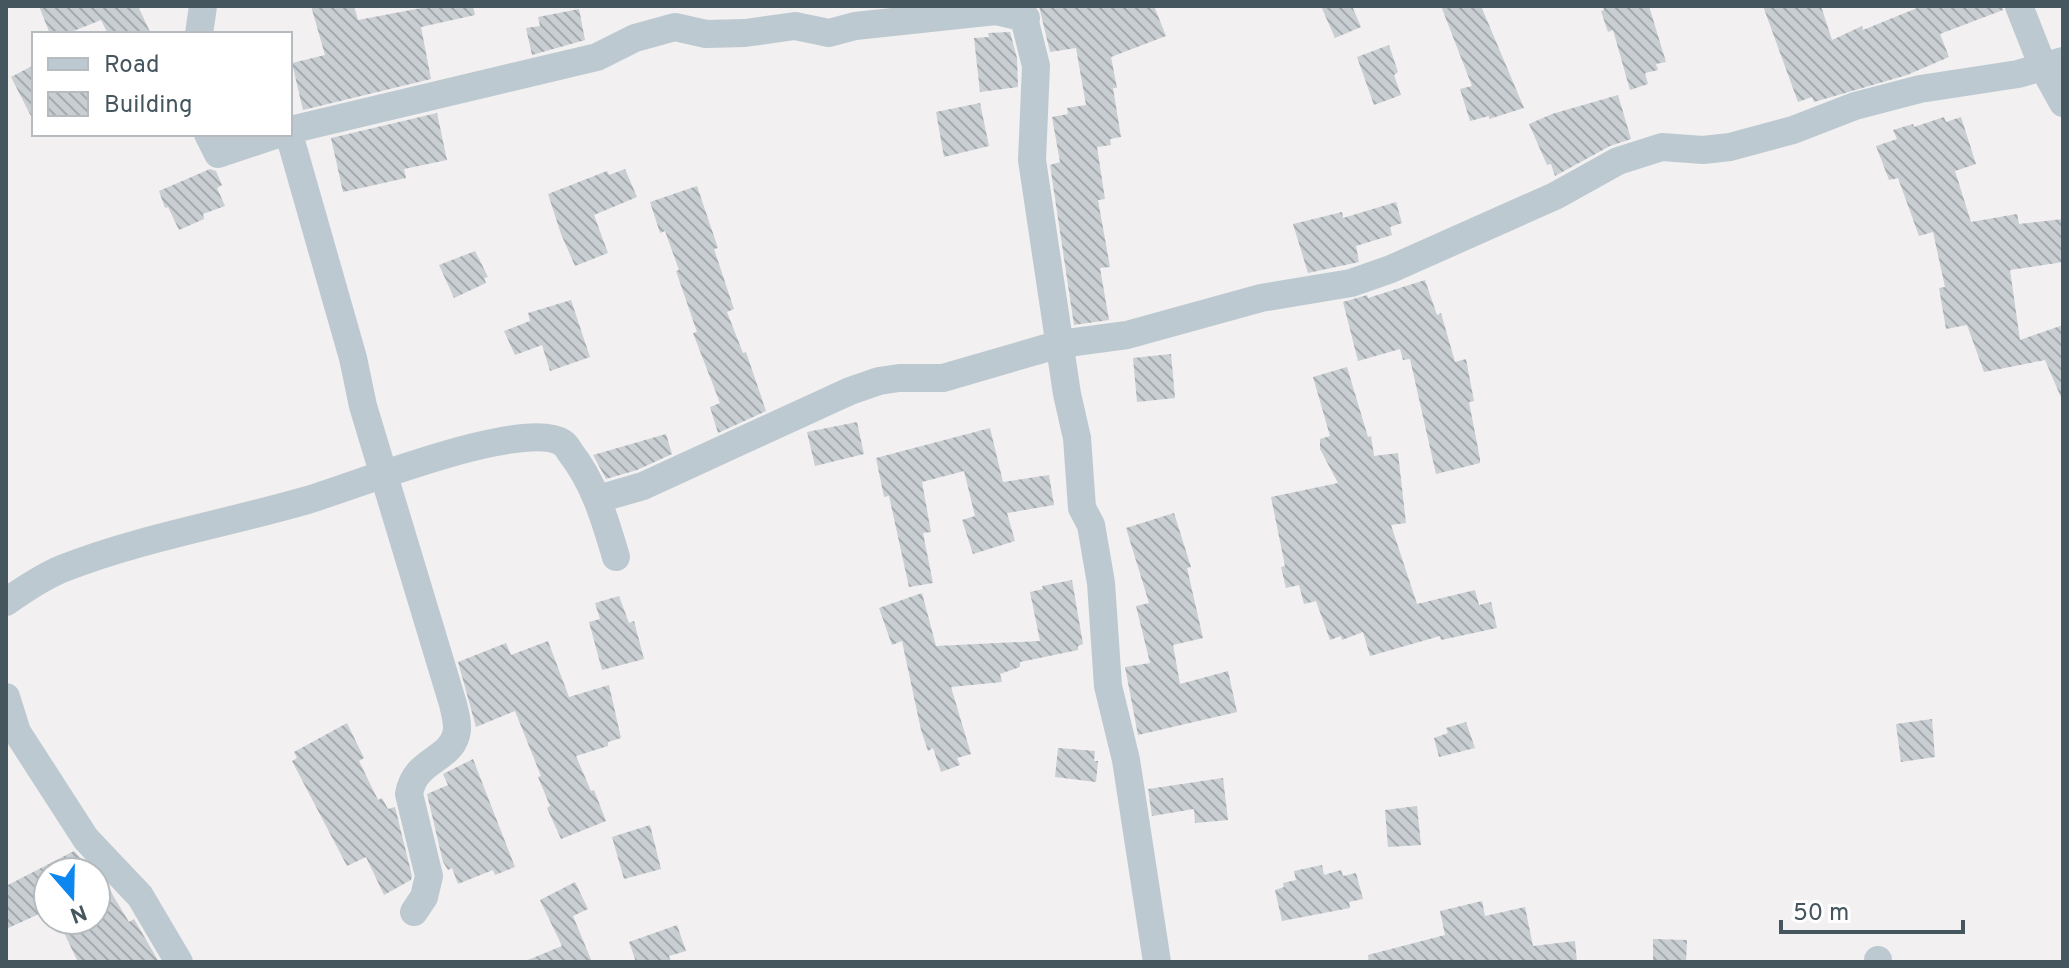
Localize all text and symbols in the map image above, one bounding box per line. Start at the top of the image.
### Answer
legend [32,32,292,136]
text: Road [104,51,160,81]
text: Building [104,91,193,121]
north arrow [32,856,112,936]
scale bar [1781,884,1963,934]
text: N [66,897,90,928]
text: 50 m [1793,899,1849,929]

